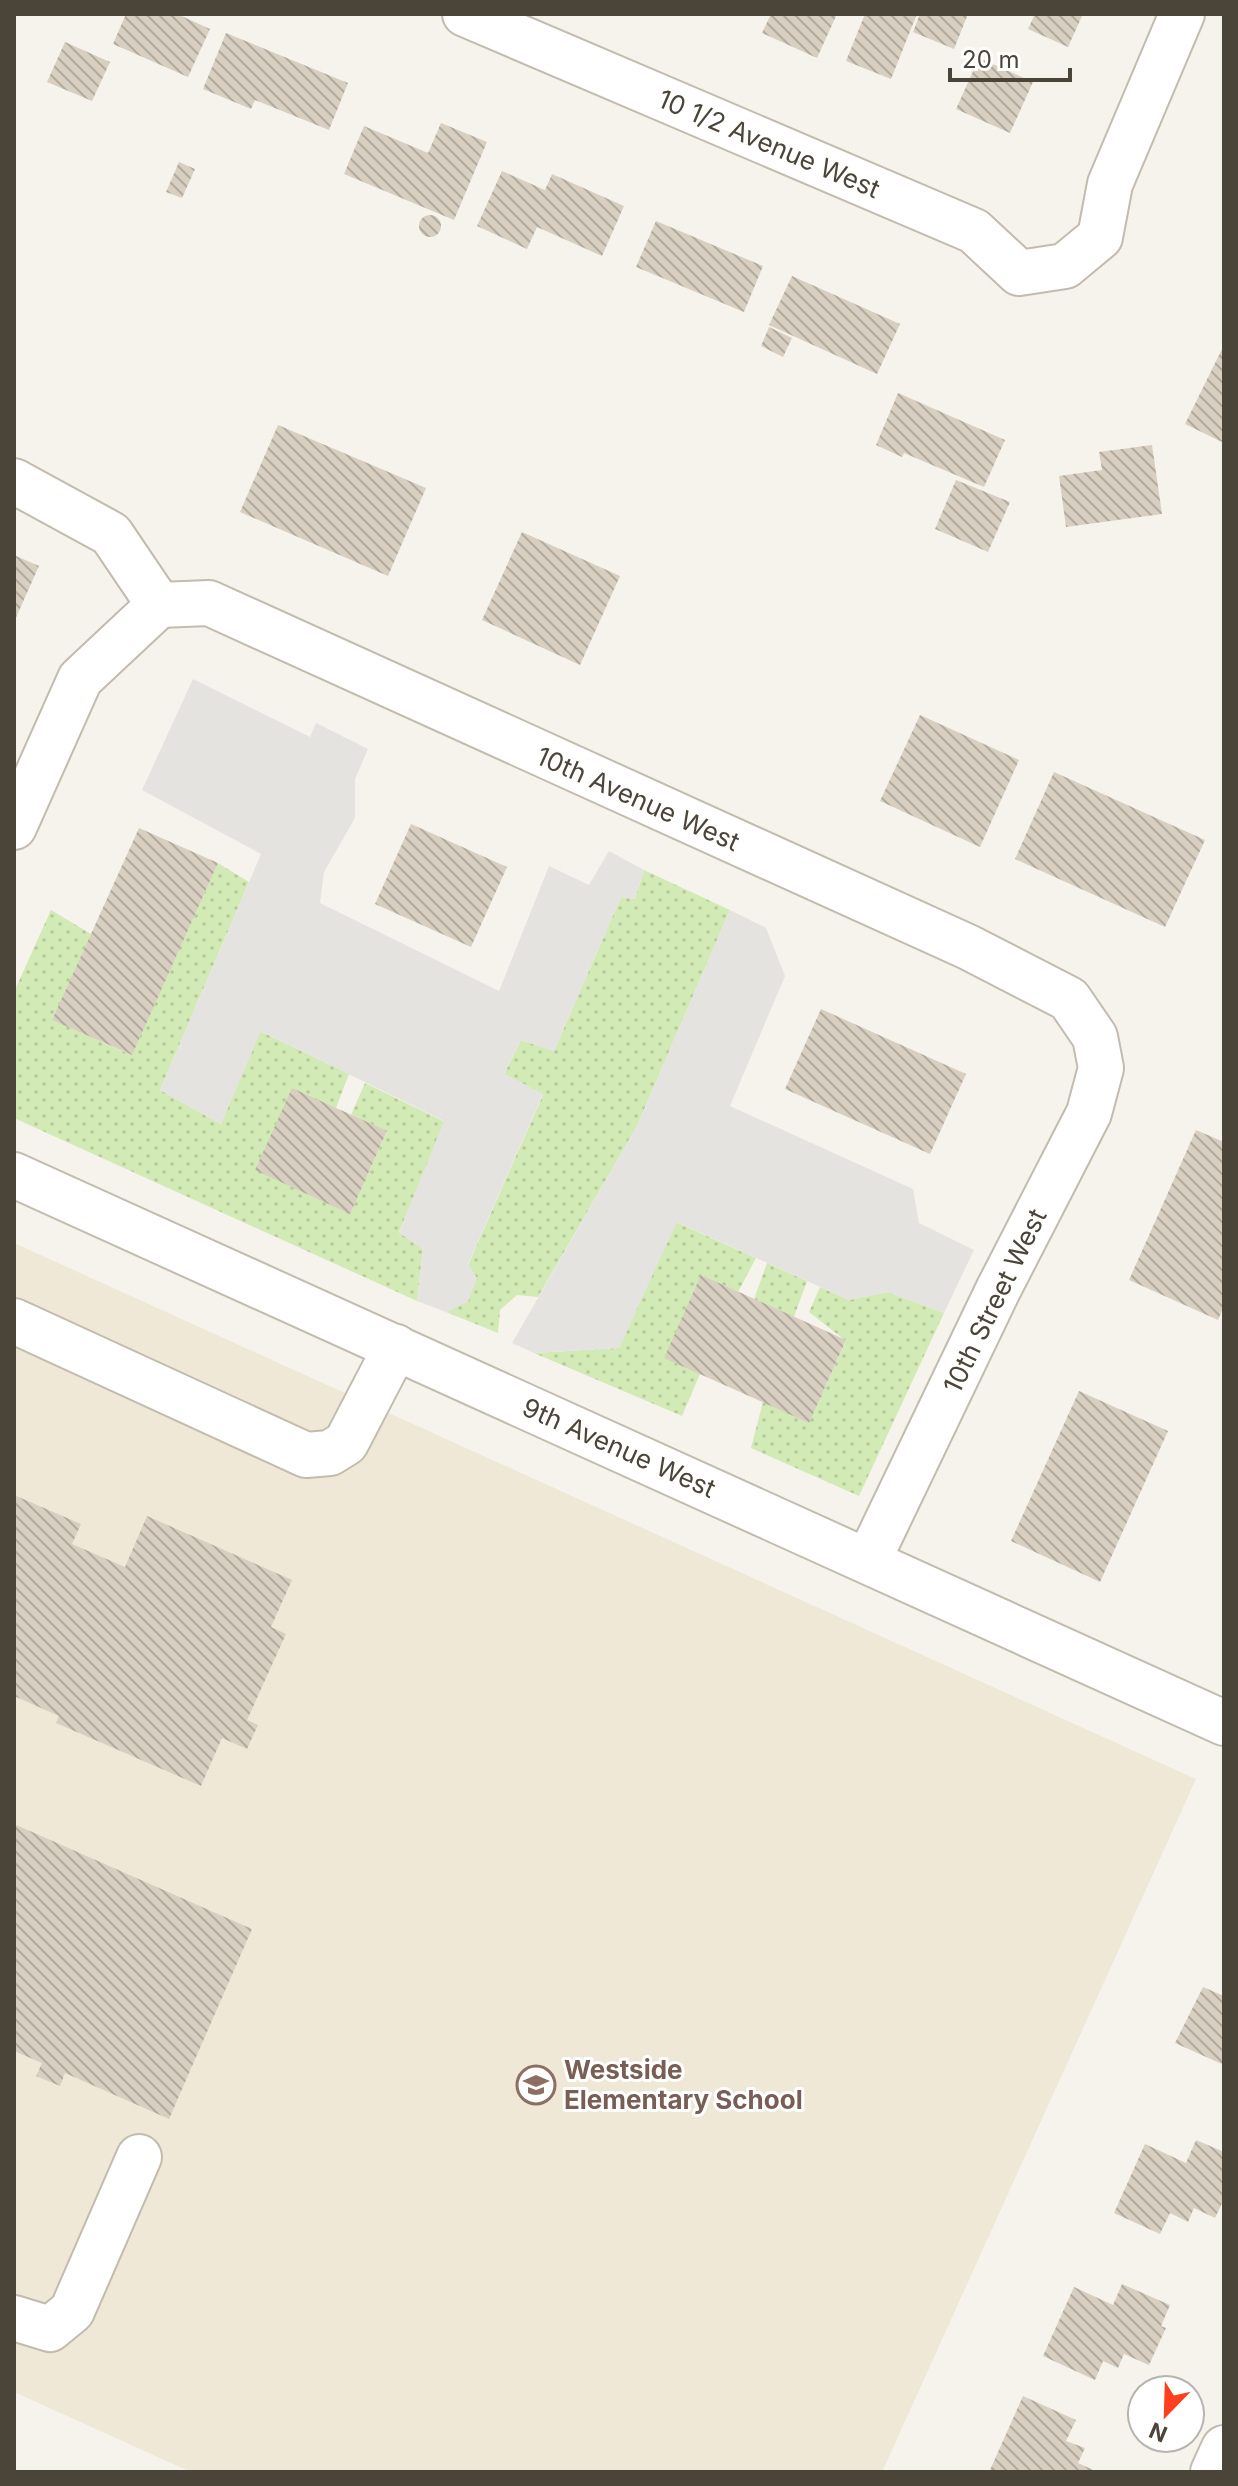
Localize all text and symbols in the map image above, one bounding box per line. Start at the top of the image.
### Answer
scale bar [950,32,1070,82]
text: 20 m [962,45,1020,74]
street label: 10 1/2 Avenue West [654,83,885,204]
street label: 10th Avenue West [532,740,744,857]
street label: 10th Street West [937,1204,1053,1398]
street label: 9th Avenue West [518,1391,721,1504]
place label: Westside Elementary School [564,2054,803,2115]
school or university icon: Westside Elementary School [515,2064,557,2106]
north arrow [1126,2374,1206,2454]
text: N [1145,2417,1171,2448]

